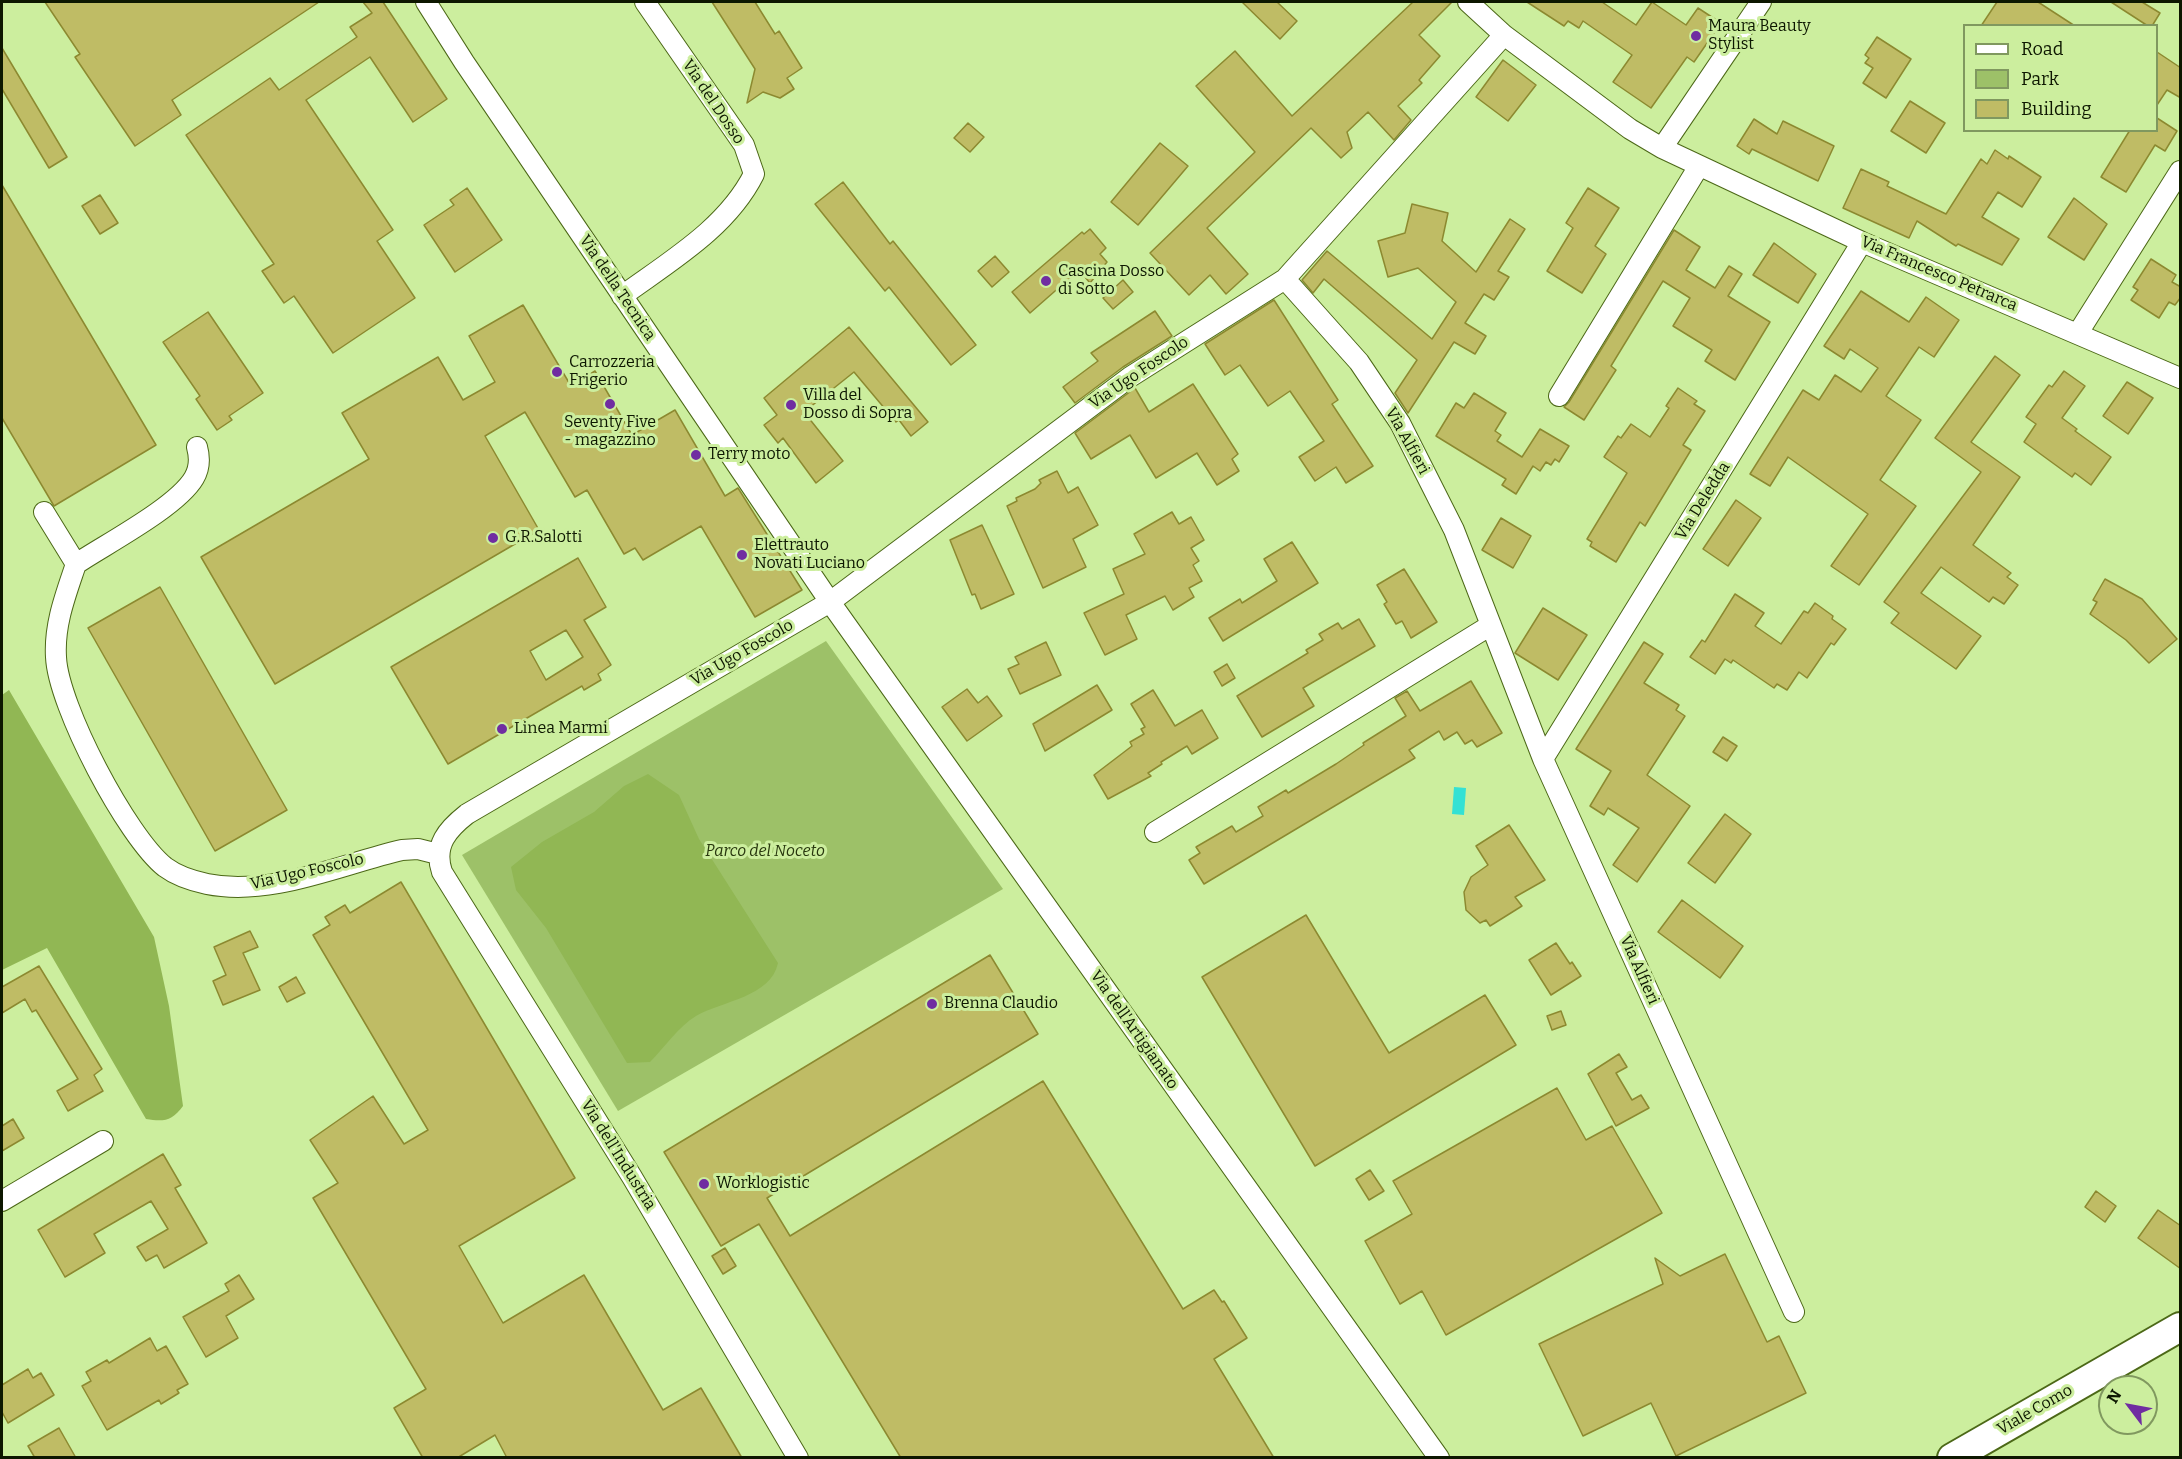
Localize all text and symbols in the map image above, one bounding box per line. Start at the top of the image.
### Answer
place label: Maura Beauty Stylist [1708,17,1811,55]
legend [1963,24,2158,132]
marker: Maura Beauty Stylist [1689,29,1703,43]
text: Road [2021,38,2063,60]
street label: Via del Dosso [678,56,748,148]
text: Park [2021,68,2059,90]
text: Building [2021,98,2092,120]
street label: Via della Tecnica [575,232,659,344]
street label: Via Francesco Petrarca [1858,232,2020,316]
place label: Cascina Dosso di Sotto [1058,262,1164,300]
marker: Cascina Dosso di Sotto [1039,274,1053,288]
street label: Via Ugo Foscolo [1086,333,1192,413]
place label: Carrozzeria Frigerio [569,353,655,391]
marker: Carrozzeria Frigerio [550,365,564,379]
place label: Villa del Dosso di Sopra [803,386,912,424]
marker: Seventy Five - magazzino [603,397,617,411]
marker: Villa del Dosso di Sopra [784,398,798,412]
street label: Via Alfieri [1381,404,1433,478]
place label: Seventy Five - magazzino [564,413,656,451]
place label: Terry moto [708,445,790,465]
marker: Terry moto [689,448,703,462]
street label: Via Deledda [1672,459,1734,543]
place label: G.R.Salotti [505,528,582,548]
marker: G.R.Salotti [486,531,500,545]
place label: Elettrauto Novati Luciano [754,536,865,574]
marker: Elettrauto Novati Luciano [735,548,749,562]
street label: Via Ugo Foscolo [687,616,797,690]
place label: Linea Marmi [514,719,608,739]
marker: Linea Marmi [495,722,509,736]
park label: Parco del Noceto [705,842,825,862]
street label: Via Ugo Foscolo [248,850,366,894]
street label: Via Alfieri [1615,933,1663,1007]
street label: Via dell'Artigianato [1086,967,1182,1093]
place label: Brenna Claudio [944,994,1058,1014]
marker: Brenna Claudio [925,997,939,1011]
street label: Via dell'Industria [576,1096,660,1214]
place label: Worklogistic [716,1174,810,1194]
marker: Worklogistic [697,1177,711,1191]
north arrow [2098,1375,2158,1435]
street label: Viale Como [1994,1381,2076,1439]
text: N [2103,1386,2125,1407]

